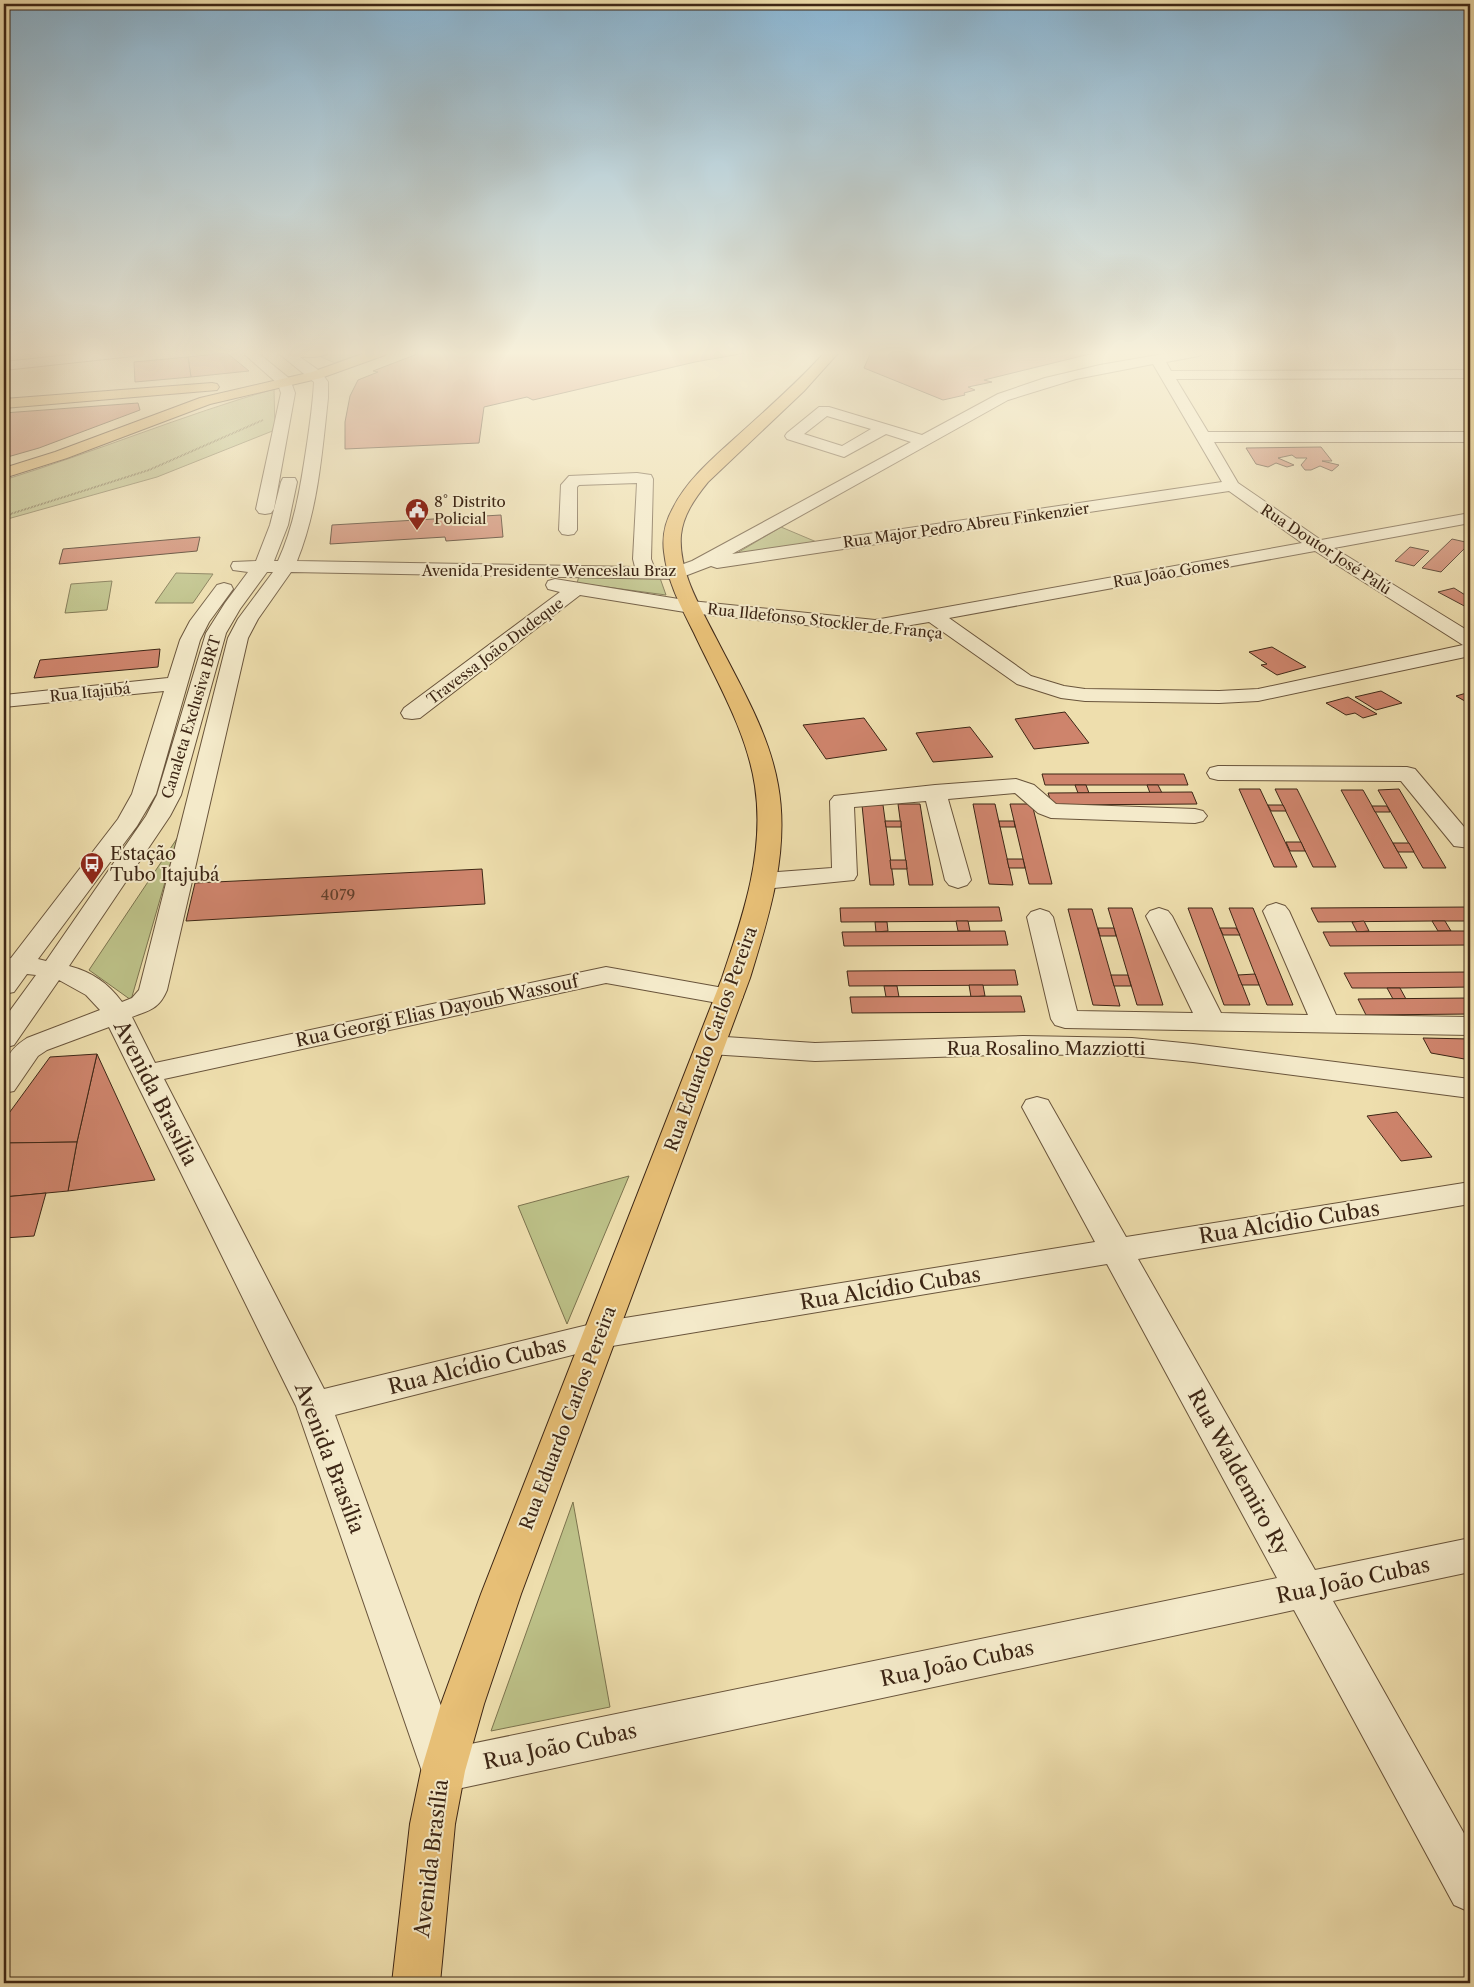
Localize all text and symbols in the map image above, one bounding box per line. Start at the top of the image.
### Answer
place label: 8° Distrito Policial [434,492,506,528]
public building icon: 8° Distrito Policial [404,497,430,531]
street label: Rua Major Pedro Abreu Finkenzier [842,498,1091,552]
street label: Rua Doutor José Palú [1257,500,1395,598]
street label: Rua João Gomes [1111,552,1231,592]
street label: Avenida Presidente Wenceslau Braz [421,561,676,580]
street label: Travessa João Dudeque [423,593,567,709]
street label: Rua Ildefonso Stockler de França [706,599,944,643]
street label: Canaleta Exclusiva BRT [157,632,225,801]
street label: Rua Itajubá [49,678,131,706]
place label: Estação Tubo Itajubá [110,843,220,886]
bus stop icon: Estação Tubo Itajubá [79,851,105,885]
house number: 4079 [321,885,355,904]
street label: Rua Eduardo Carlos Pereira [660,923,762,1154]
street label: Rua Georgi Elias Dayoub Wassouf [294,970,583,1052]
street label: Avenida Brasília [108,1015,204,1170]
street label: Rua Rosalino Mazziotti [947,1038,1146,1060]
street label: Rua Alcídio Cubas [1197,1195,1381,1249]
street label: Rua Alcídio Cubas [798,1261,982,1315]
street label: Rua Eduardo Carlos Pereira [515,1303,621,1533]
street label: Rua Alcídio Cubas [385,1331,569,1399]
street label: Avenida Brasília [289,1378,371,1538]
street label: Rua Waldemiro Ry [1183,1384,1295,1560]
street label: Rua João Cubas [1274,1552,1432,1608]
street label: Rua João Cubas [878,1635,1036,1691]
street label: Rua João Cubas [481,1718,639,1774]
street label: Avenida Brasília [409,1777,453,1940]

